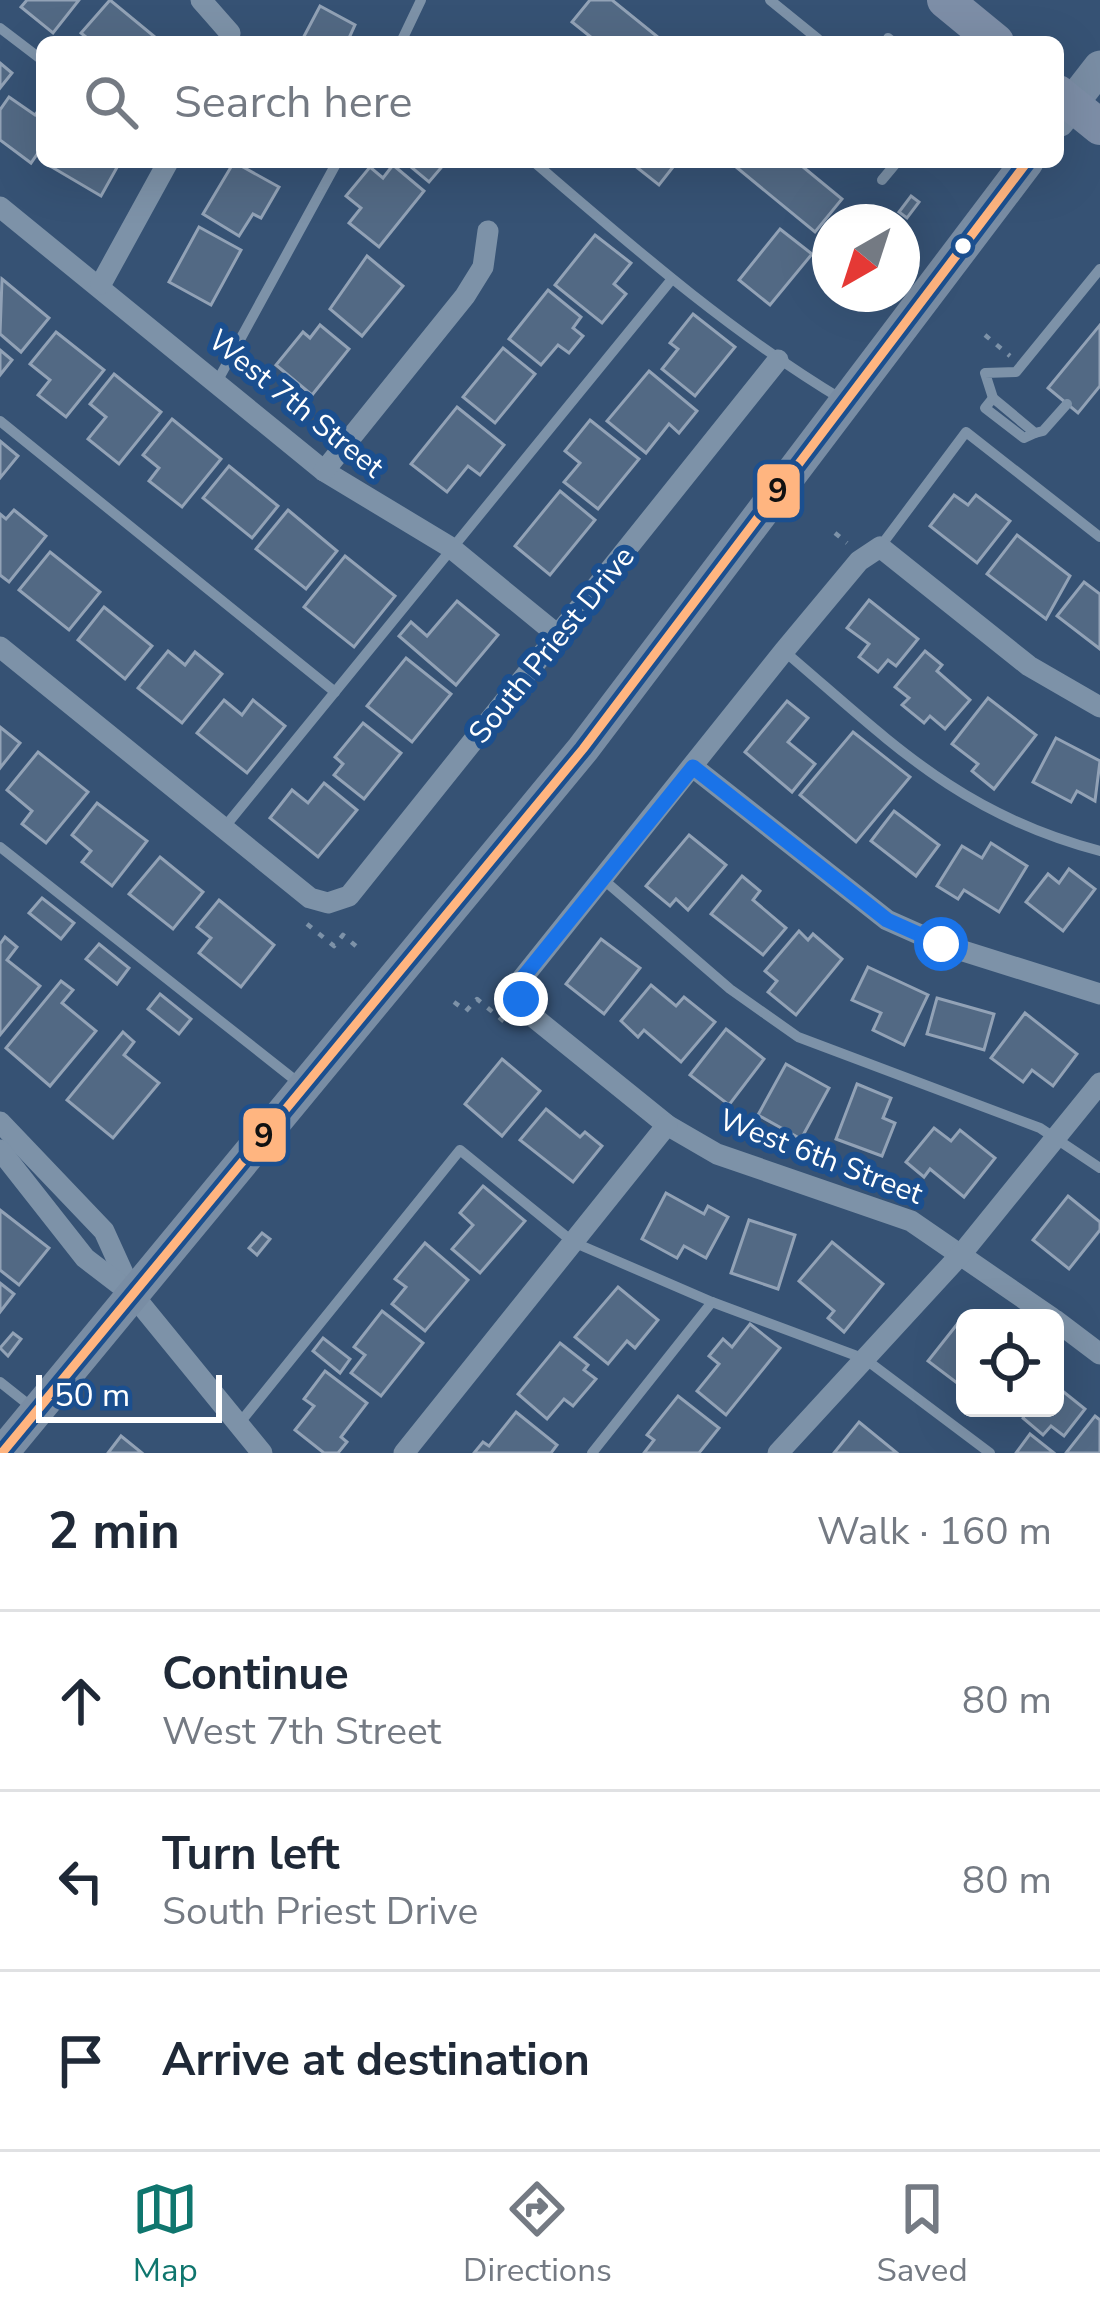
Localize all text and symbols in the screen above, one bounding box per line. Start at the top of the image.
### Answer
search box [36,36,1064,168]
icon: search [78,69,144,135]
text: Search here [174,72,413,133]
north arrow [812,204,920,312]
unlabelled marker [952,235,974,257]
street label: West 7th Street [200,320,393,488]
line badge: 9 [755,462,802,520]
text: 9 [768,469,788,514]
street label: South Priest Drive [460,538,644,752]
route start [914,917,968,971]
route end [494,972,548,1026]
street label: West 6th Street [713,1099,929,1215]
line badge: 9 [241,1106,288,1164]
text: 9 [254,1114,274,1159]
map controls [956,1309,1064,1417]
button: locate [956,1309,1064,1417]
scale bar [36,1369,222,1422]
text: 50 m [54,1373,130,1418]
text: 2 min [48,1496,180,1566]
text: Walk · 160 m [817,1505,1052,1558]
text: Continue [162,1644,349,1705]
icon: ahead [48,1668,114,1734]
text: 80 m [962,1674,1052,1727]
text: West 7th Street [162,1705,441,1758]
text: Turn left [162,1824,340,1885]
icon: left [48,1848,114,1914]
text: 80 m [962,1854,1052,1907]
text: South Priest Drive [162,1885,478,1938]
icon: arrive [48,2028,114,2094]
text: Arrive at destination [162,2030,590,2091]
tab: Map [132,2176,198,2293]
tab: Directions [463,2176,612,2293]
tab: Saved [876,2176,968,2293]

